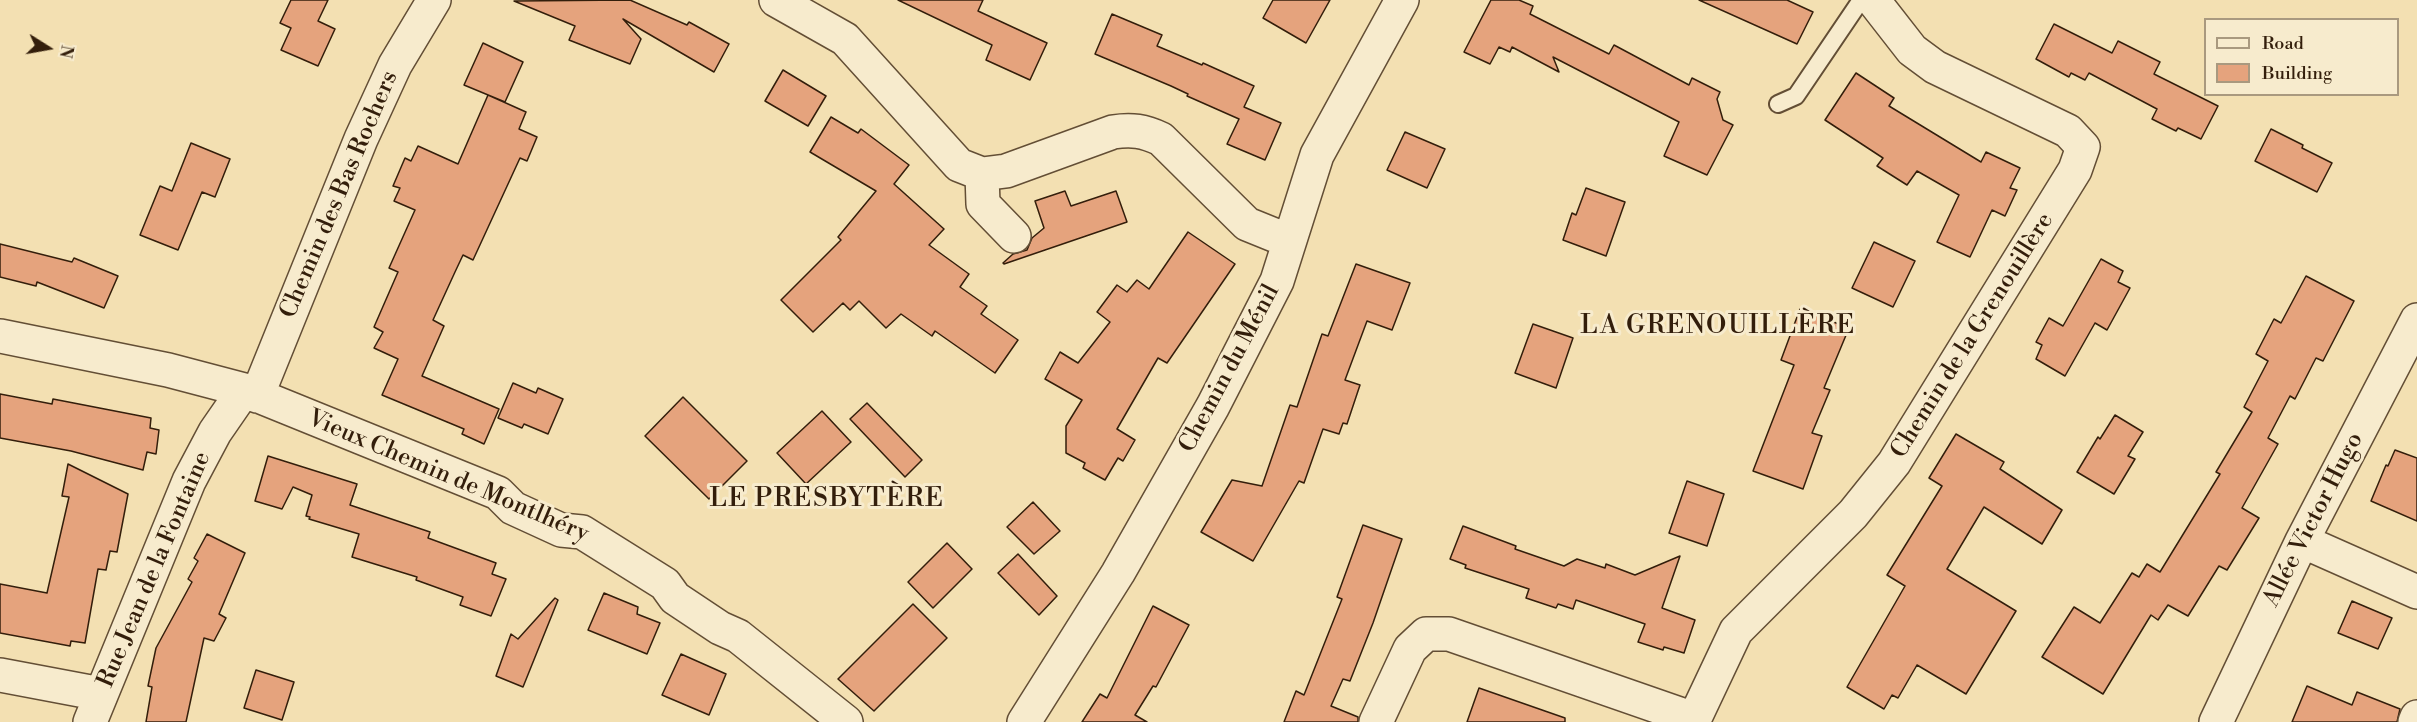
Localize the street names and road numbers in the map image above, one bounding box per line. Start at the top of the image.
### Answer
street label: Chemin des Bas Rochers [275,67,405,323]
street label: Chemin de la Grenouillère [1886,208,2060,464]
street label: Chemin du Ménil [1174,280,1286,458]
street label: Vieux Chemin de Montlhéry [303,405,593,549]
street label: Allée Victor Hugo [2258,428,2370,612]
street label: Rue Jean de la Fontaine [92,448,218,692]

